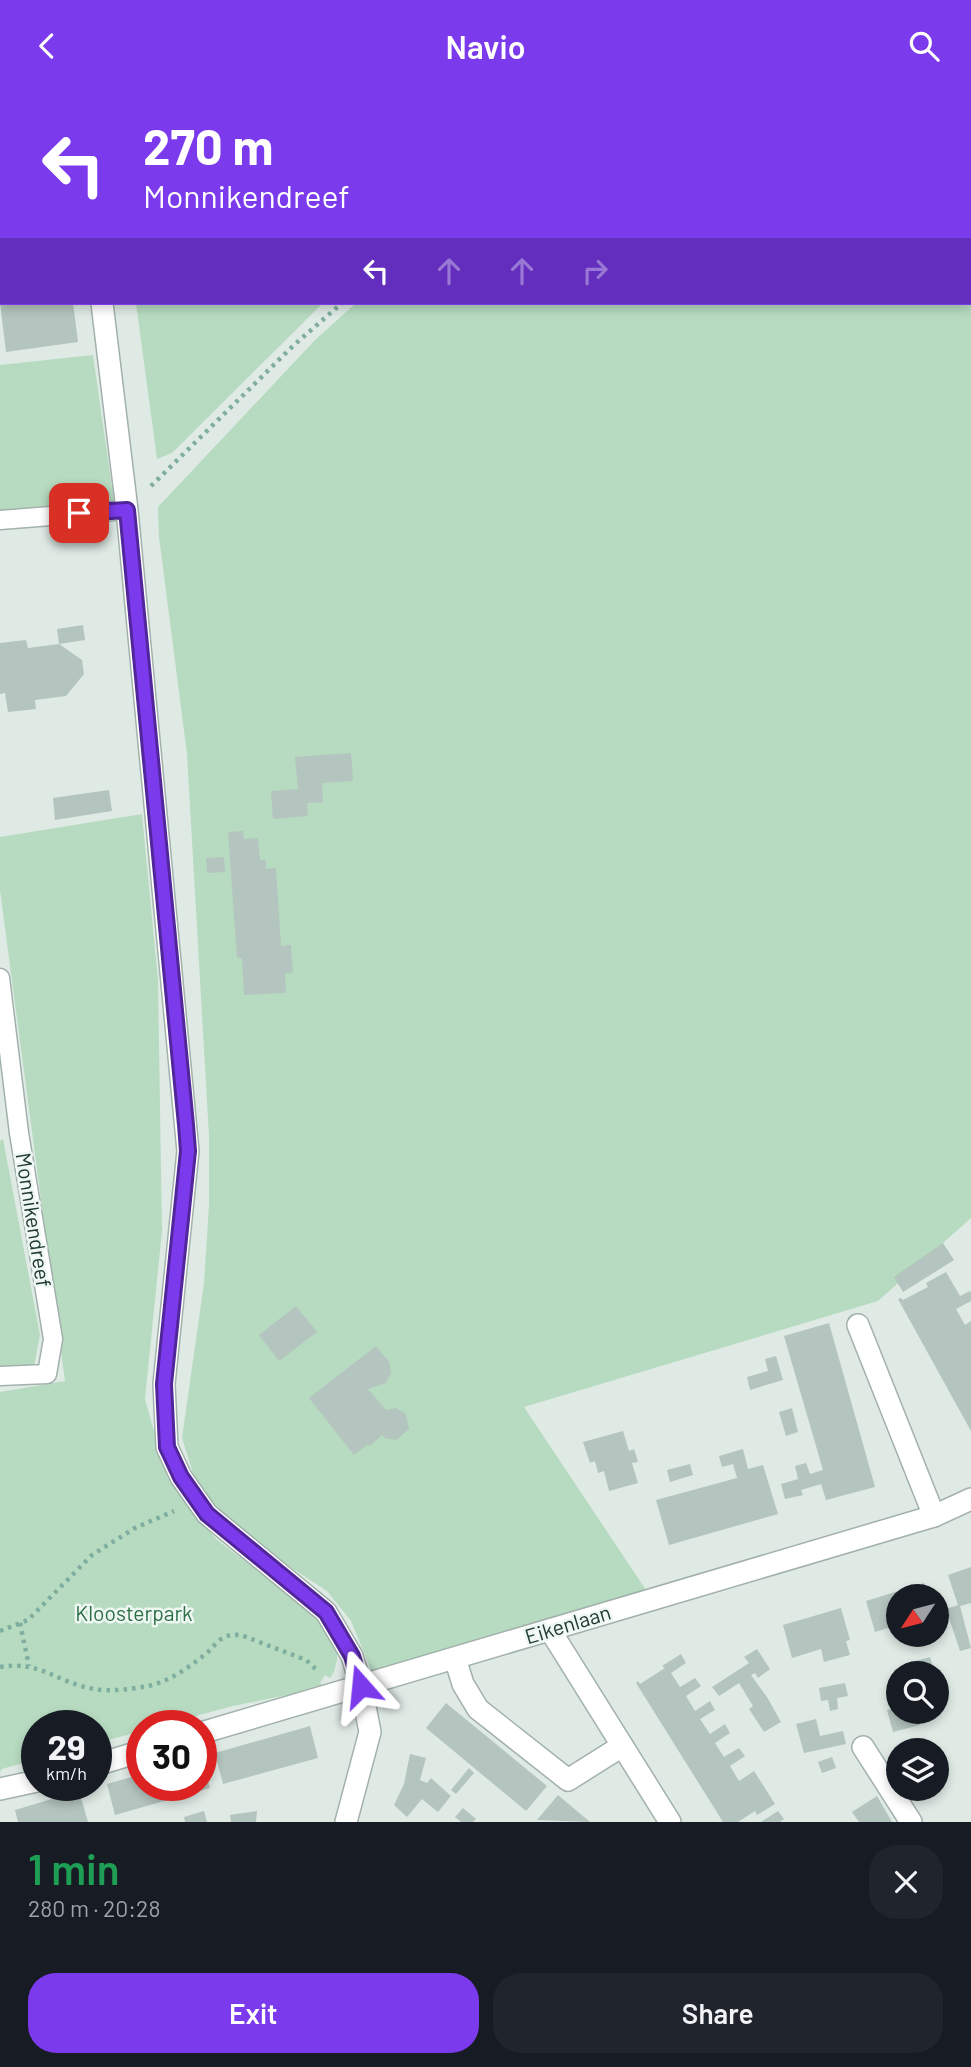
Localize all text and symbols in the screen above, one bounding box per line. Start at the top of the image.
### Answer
icon: back [28,27,66,65]
text: Navio [446,27,525,65]
icon: search [905,27,943,65]
text: 270 m [143,116,273,175]
icon: left [28,119,119,210]
text: Monnikendreef [143,176,350,214]
icon: left [357,252,395,290]
icon: ahead [430,252,468,290]
icon: ahead [503,252,541,290]
icon: right [576,252,614,290]
pin [49,483,109,543]
icon: arrive [60,494,98,532]
street label: Monnikendreef [12,1151,57,1289]
north arrow [886,1584,948,1647]
map controls [886,1584,949,1801]
street label: Eikenlaan [522,1599,613,1648]
park label: Kloosterpark [75,1600,193,1625]
position arrow [324,1649,398,1723]
button: search [886,1661,949,1724]
speed limit sign: 30 [126,1710,217,1801]
text: 29 [47,1725,86,1767]
button: layers [886,1738,949,1801]
text: km/h [46,1762,87,1784]
text: 1 min [28,1843,120,1893]
button: close [869,1845,943,1919]
text: 280 m · 20:28 [28,1894,160,1922]
button: Exit [28,1973,479,2053]
button: Share [493,1973,943,2053]

